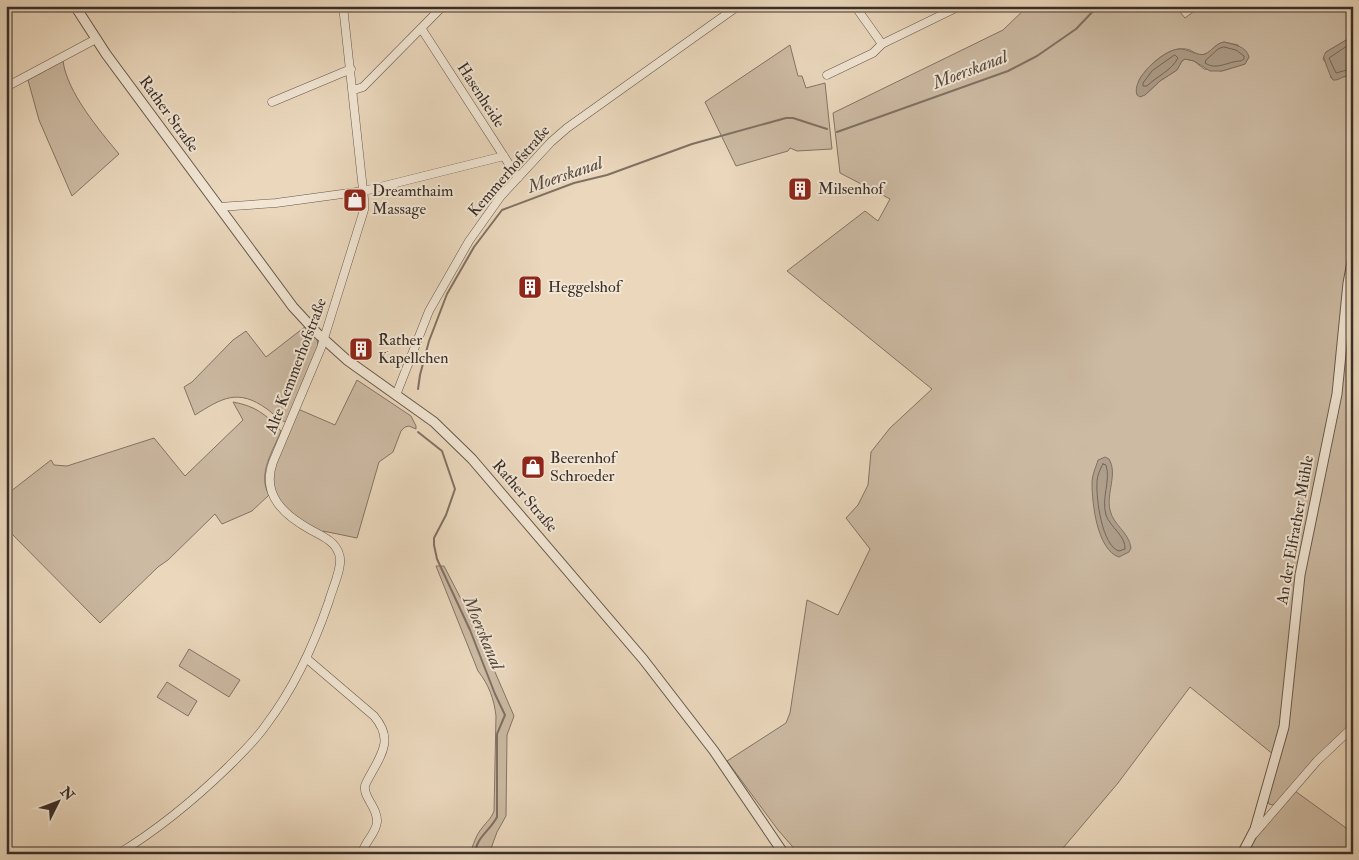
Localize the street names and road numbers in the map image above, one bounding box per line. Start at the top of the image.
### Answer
street label: Hasenheide [452,59,510,132]
street label: Rather Straße [135,72,204,156]
street label: Kemmerhofstraße [464,121,554,221]
street label: Alte Kemmerhofstraße [260,295,331,438]
street label: An der Elfrather Mühle [1272,453,1318,607]
street label: Rather Straße [488,456,562,537]

